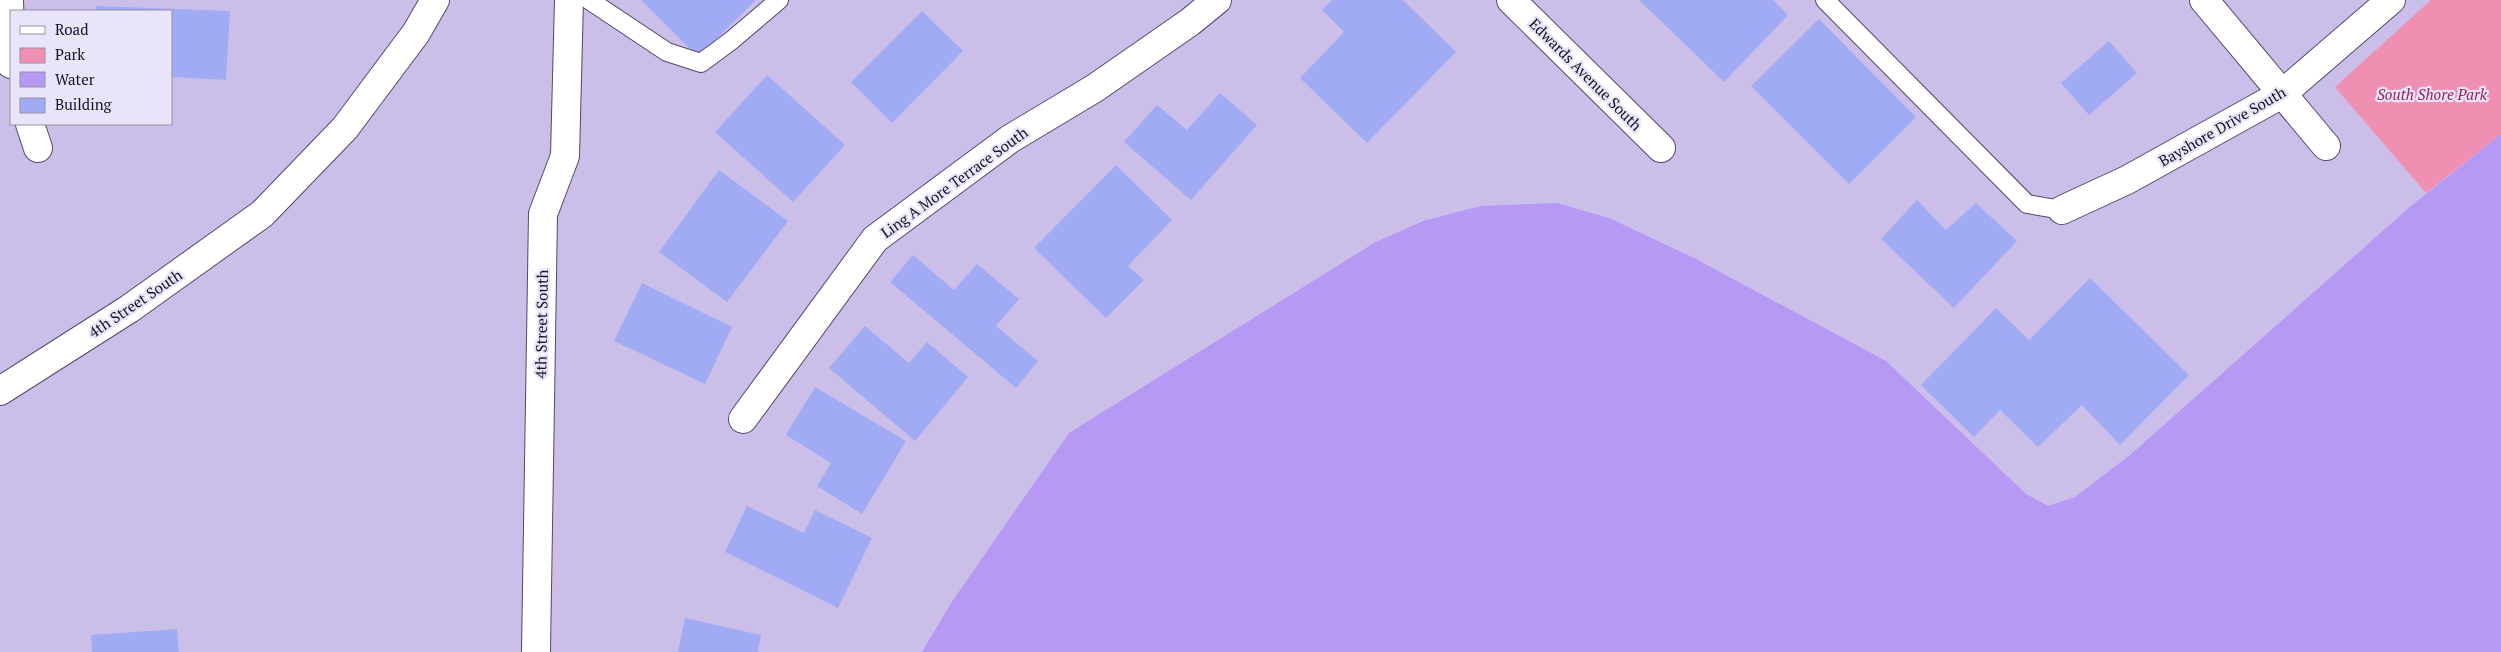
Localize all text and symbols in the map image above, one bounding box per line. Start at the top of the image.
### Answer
legend [10,10,172,125]
street label: Edwards Avenue South [1525,13,1647,135]
text: Road [55,19,88,39]
text: Park [55,44,85,64]
text: Water [55,69,95,89]
street label: Bayshore Drive South [2155,81,2289,171]
park label: South Shore Park [2377,84,2488,104]
text: Building [55,94,113,114]
street label: Ling A More Terrace South [877,122,1032,242]
street label: 4th Street South [84,264,186,342]
street label: 4th Street South [530,269,552,379]

